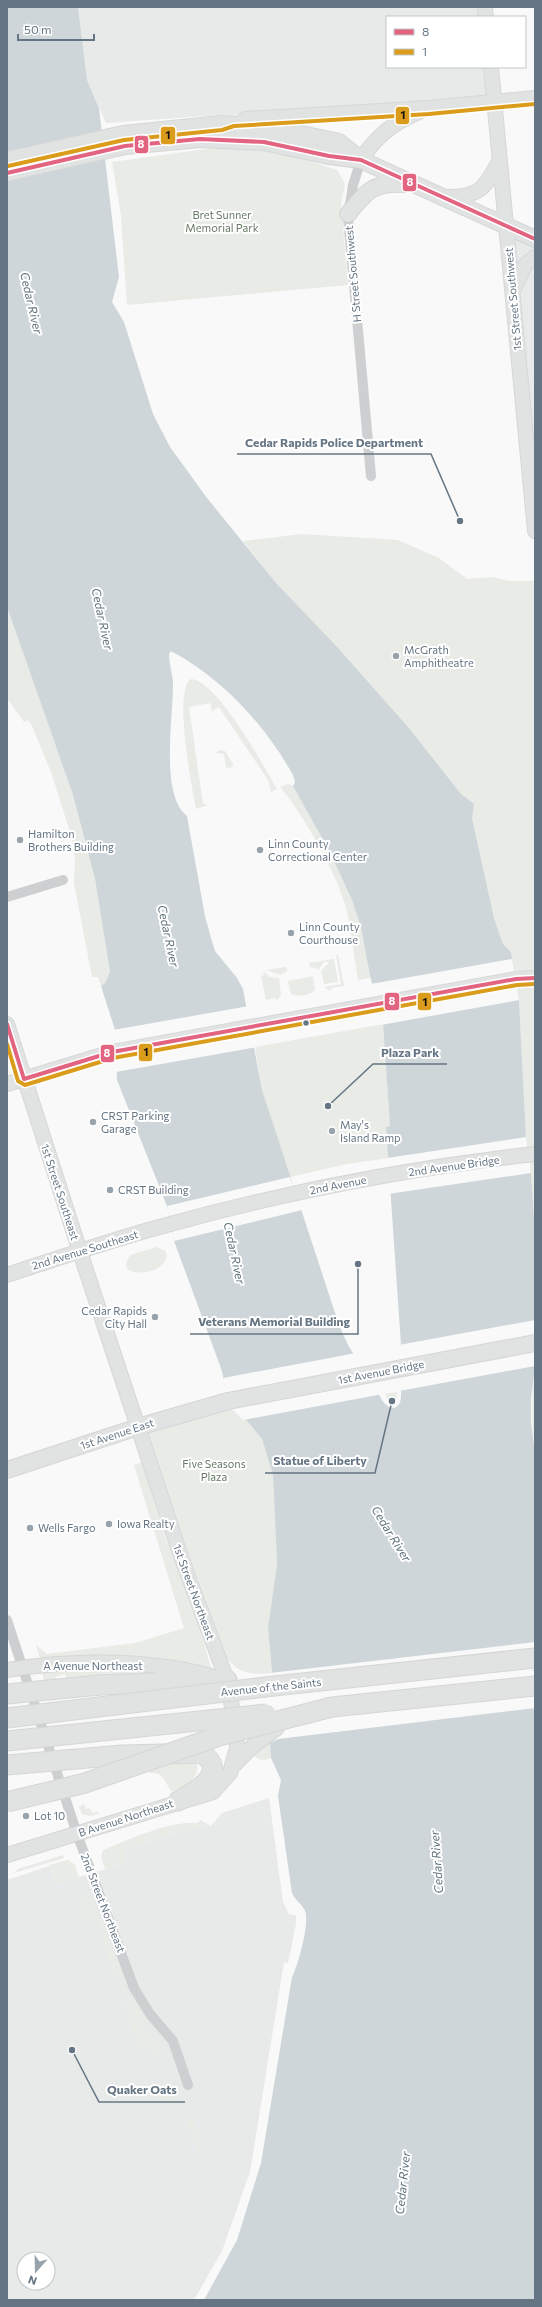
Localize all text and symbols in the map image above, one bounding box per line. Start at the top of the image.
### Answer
scale bar [18,16,94,42]
legend [386,16,526,68]
text: 50 m [24,22,52,36]
text: 8 [422,24,429,38]
text: 1 [422,44,427,58]
line badge: 1 [395,106,410,125]
text: 1 [401,108,406,121]
line badge: 1 [160,126,176,145]
text: 1 [166,128,171,141]
line badge: 8 [134,135,149,154]
text: 8 [138,137,145,150]
line badge: 8 [402,173,417,192]
text: 8 [407,175,414,188]
park label: Bret Sunner Memorial Park [185,208,259,234]
street label: H Street Southwest [342,225,363,323]
street label: 1st Street Southwest [501,247,523,351]
water label: Cedar River [18,270,46,336]
callout: Cedar Rapids Police Department [237,430,431,454]
text: Cedar Rapids Police Department [245,435,423,449]
water label: Cedar River [90,586,117,652]
place label: McGrath Amphitheatre [404,643,474,669]
marker: McGrath Amphitheatre [391,651,401,661]
place label: Hamilton Brothers Building [28,827,114,853]
marker: Hamilton Brothers Building [15,835,25,845]
place label: Linn County Correctional Center [268,837,368,863]
marker: Linn County Correctional Center [255,845,265,855]
water label: Cedar River [156,903,183,969]
place label: Linn County Courthouse [299,920,360,946]
marker: Linn County Courthouse [286,928,296,938]
line badge: 8 [384,992,400,1011]
line badge: 1 [417,992,432,1011]
text: 8 [389,994,396,1007]
text: 1 [423,995,428,1008]
unlabelled marker [301,1018,311,1028]
callout: Plaza Park [373,1040,447,1064]
line badge: 1 [138,1043,153,1062]
line badge: 8 [100,1044,115,1063]
text: 1 [144,1045,149,1058]
text: Plaza Park [381,1045,439,1059]
text: 8 [104,1046,111,1059]
place label: CRST Parking Garage [101,1109,170,1135]
marker: CRST Parking Garage [88,1117,98,1127]
place label: May's Island Ramp [340,1118,401,1144]
marker: May's Island Ramp [327,1126,337,1136]
street label: 1st Street Southeast [39,1142,82,1242]
street label: 2nd Avenue Bridge [407,1153,501,1178]
street label: 2nd Avenue [308,1173,368,1196]
place label: CRST Building [118,1183,189,1196]
marker: CRST Building [105,1185,115,1195]
water label: Cedar River [222,1220,249,1286]
street label: 2nd Avenue Southeast [30,1227,140,1272]
place label: Cedar Rapids City Hall [81,1304,147,1330]
callout: Veterans Memorial Building [190,1310,358,1334]
marker: Cedar Rapids City Hall [150,1312,160,1322]
text: Veterans Memorial Building [198,1314,351,1328]
street label: 1st Avenue Bridge [337,1357,425,1386]
street label: 1st Avenue East [78,1415,156,1452]
callout: Statue of Liberty [265,1449,375,1473]
text: Statue of Liberty [273,1453,367,1467]
park label: Five Seasons Plaza [182,1457,246,1483]
water label: Cedar River [369,1503,415,1565]
place label: Iowa Realty [117,1517,175,1530]
marker: Iowa Realty [104,1519,114,1529]
place label: Wells Fargo [38,1521,96,1534]
marker: Wells Fargo [25,1523,35,1533]
street label: 1st Street Northeast [171,1542,218,1642]
street label: A Avenue Northeast [43,1659,143,1672]
street label: Avenue of the Saints [220,1675,322,1698]
street label: B Avenue Northeast [77,1796,175,1839]
place label: Lot 10 [34,1809,65,1822]
marker: Lot 10 [21,1811,31,1821]
water label: Cedar River [427,1829,445,1894]
street label: 2nd Street Northeast [79,1851,129,1955]
callout: Quaker Oats [99,2078,185,2102]
text: Quaker Oats [107,2082,177,2096]
water label: Cedar River [392,2150,412,2215]
north arrow [16,2251,56,2291]
text: N [26,2273,39,2288]

